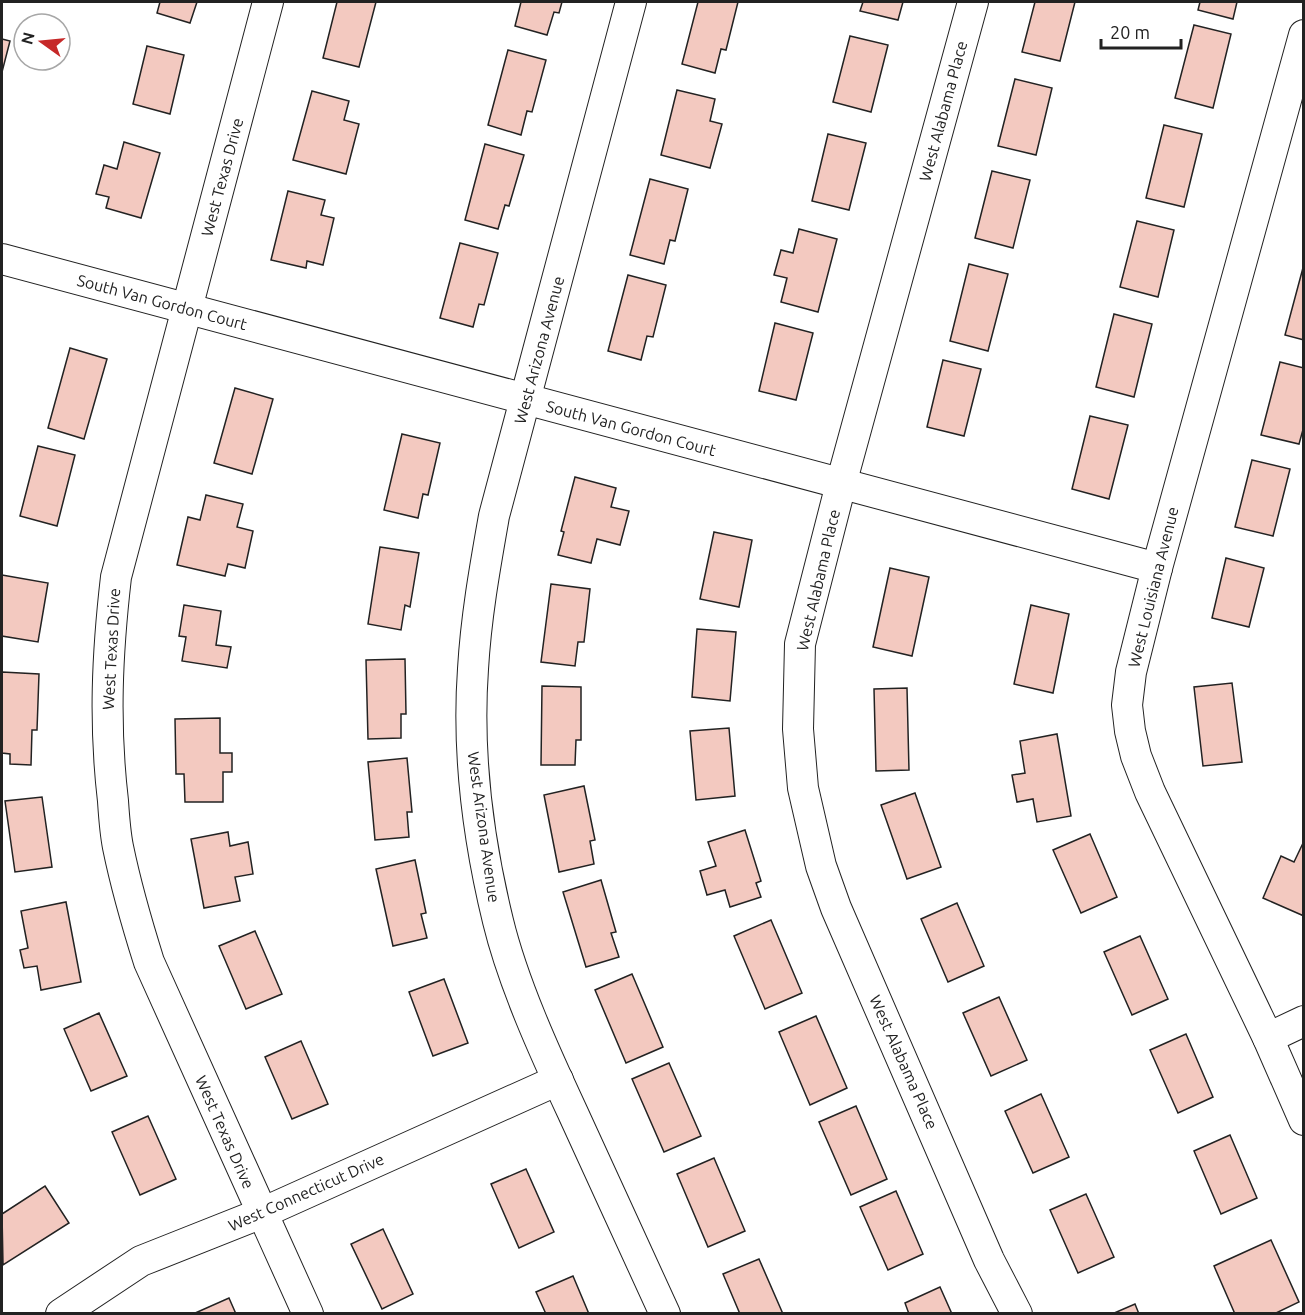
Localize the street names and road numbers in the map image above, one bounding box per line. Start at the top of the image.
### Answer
street label: West Alabama Place [916,39,970,183]
street label: West Texas Drive [198,116,246,238]
street label: South Van Gordon Court [75,271,250,334]
street label: West Arizona Avenue [511,274,567,426]
street label: South Van Gordon Court [544,397,719,460]
street label: West Louisiana Avenue [1124,505,1182,669]
street label: West Alabama Place [793,508,843,652]
street label: West Texas Drive [99,588,123,710]
street label: West Arizona Avenue [465,750,503,904]
street label: West Alabama Place [866,992,942,1132]
street label: West Texas Drive [192,1073,258,1191]
street label: West Connecticut Drive [225,1150,387,1234]

